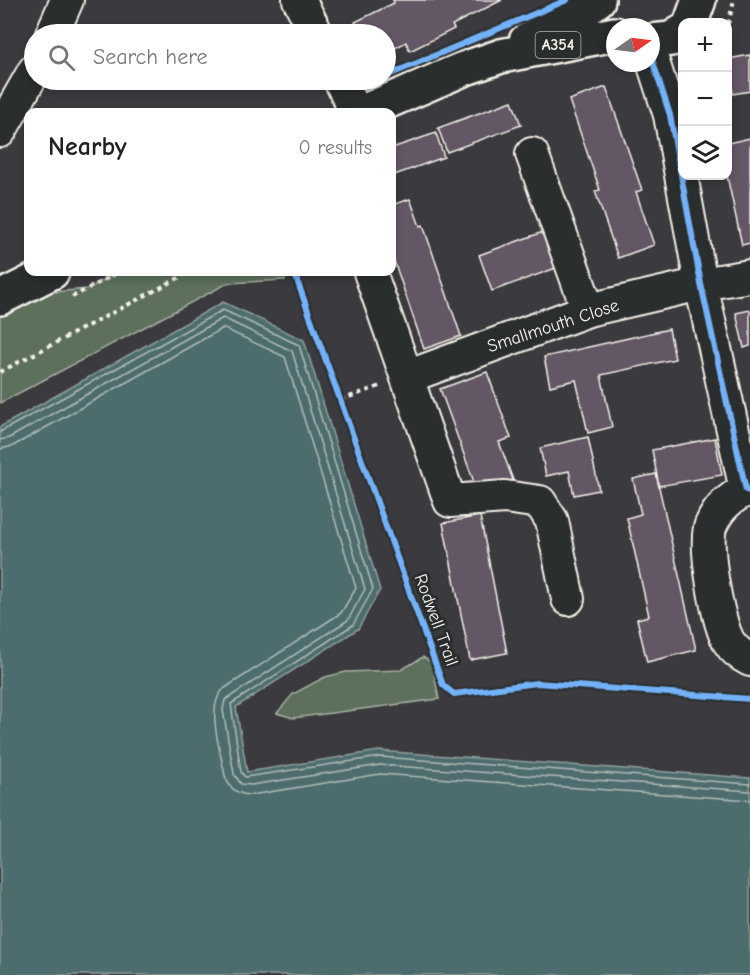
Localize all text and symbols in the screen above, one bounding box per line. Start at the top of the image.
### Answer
north arrow [606,18,660,72]
map controls [678,18,732,180]
button: + [678,18,732,72]
search box [24,24,396,90]
road number: A354 [536,32,580,58]
icon: search [45,41,78,74]
text: Search here [93,44,208,70]
button: − [678,72,732,126]
button: layers [678,126,732,180]
text: Nearby [48,132,127,162]
text: 0 results [299,136,372,159]
street label: Smallmouth Close [484,295,622,357]
street label: Rodwell Trail [410,571,462,669]

